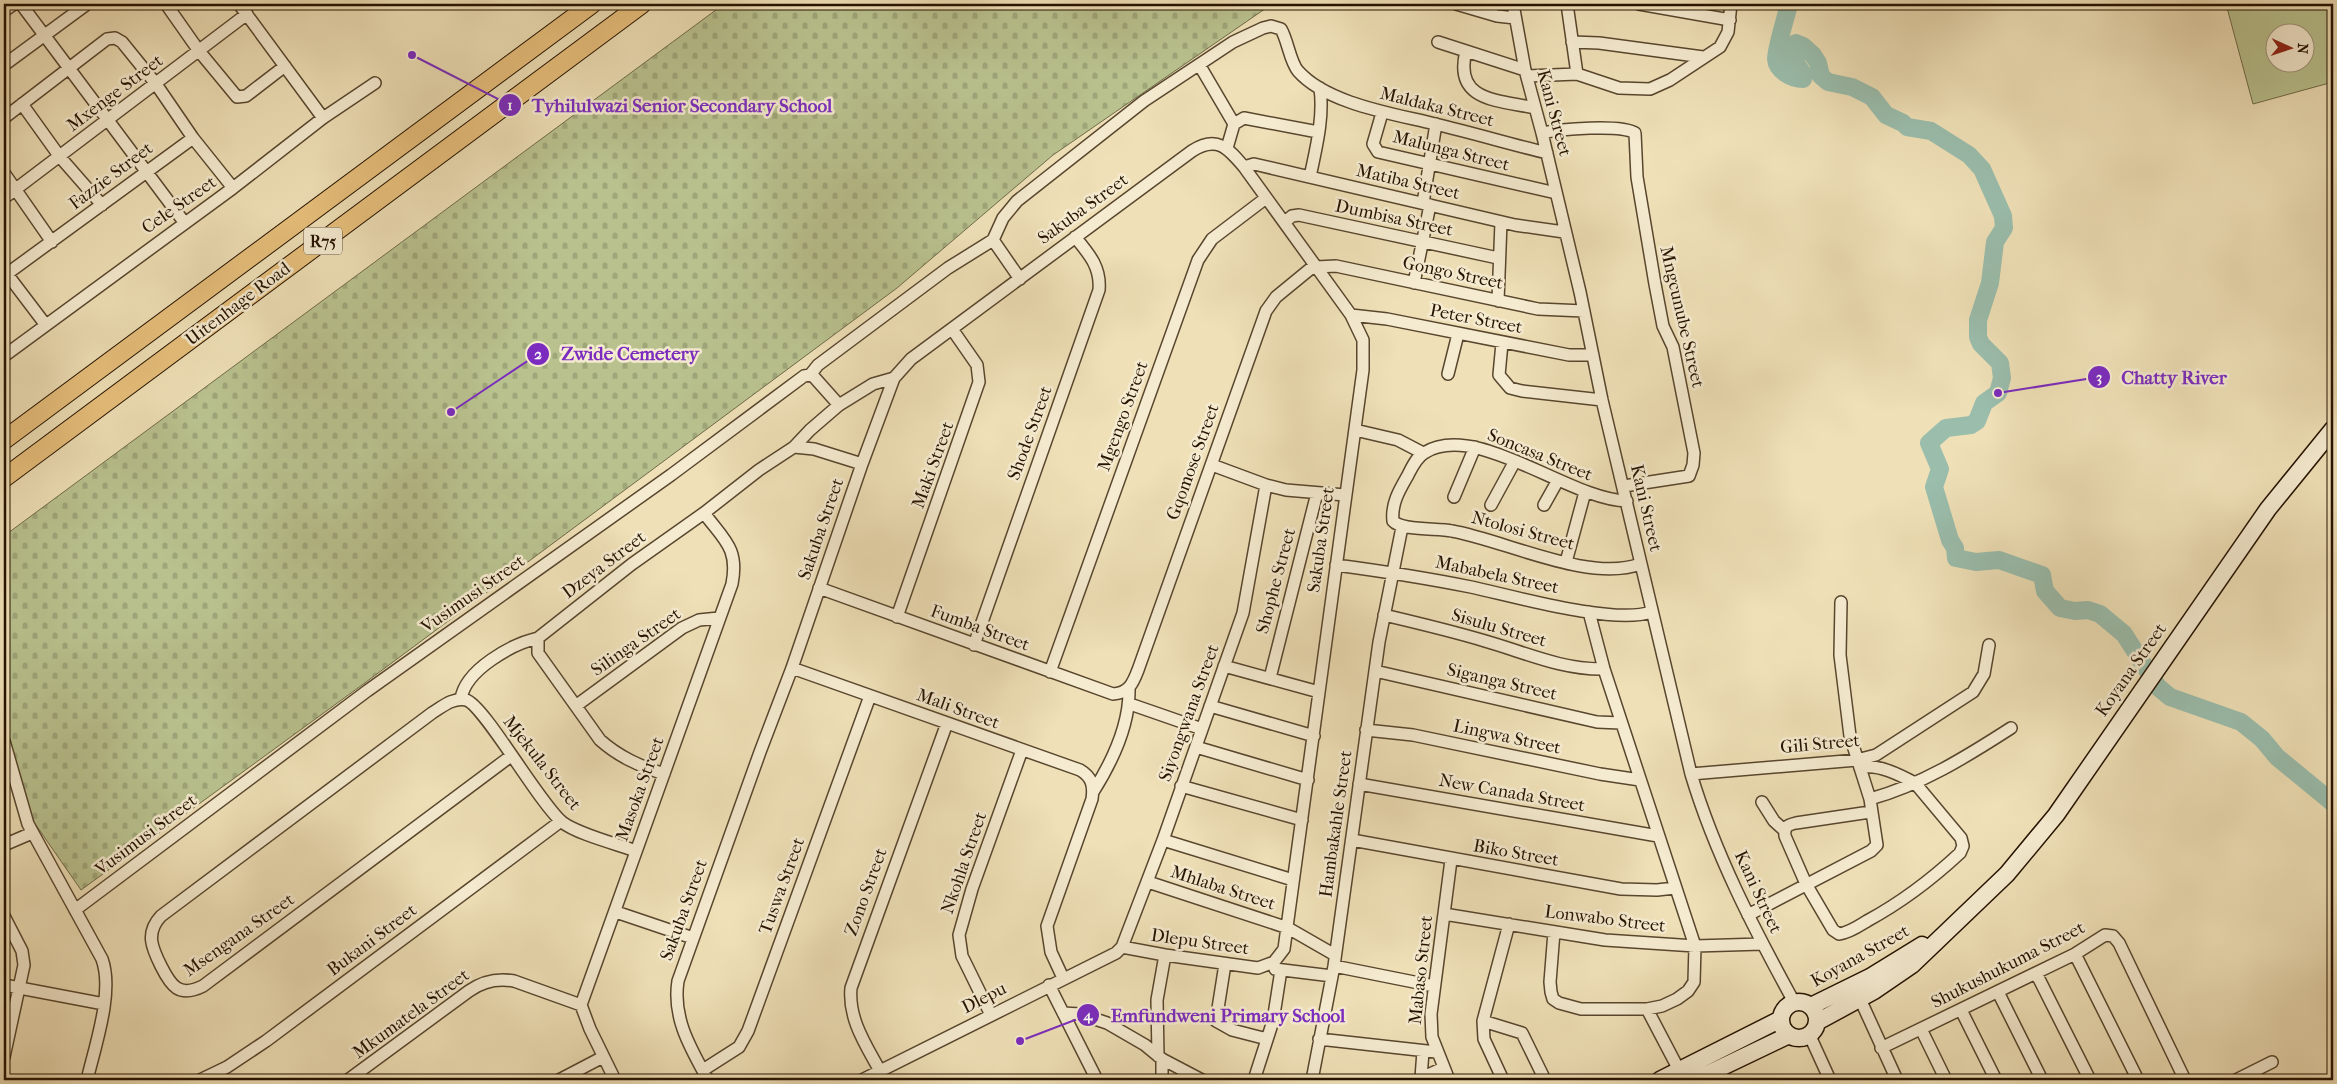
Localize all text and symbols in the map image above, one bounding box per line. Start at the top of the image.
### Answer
north arrow [2264,22,2314,72]
text: N [2294,43,2311,55]
street label: Mxenge Street [63,50,168,136]
street label: Kani Street [1532,67,1576,159]
street label: Maldaka Street [1378,83,1497,131]
callout: Tyhilulwazi Senior Secondary School [497,88,843,122]
text: Tyhilulwazi Senior Secondary School [531,95,833,117]
text: 1 [507,96,513,114]
street label: Malunga Street [1390,126,1512,176]
street label: Fazzie Street [65,137,157,214]
street label: Matiba Street [1354,160,1462,204]
street label: Sakuba Street [1034,169,1133,249]
street label: Cele Street [138,171,221,238]
street label: Dumbisa Street [1333,195,1455,241]
road number: R75 [304,228,342,255]
street label: Mngcunube Street [1655,244,1709,390]
street label: Gongo Street [1401,252,1506,294]
street label: Uitenhage Road [181,258,295,350]
street label: Peter Street [1428,300,1525,338]
callout: Zwide Cemetery [526,337,708,371]
text: Zwide Cemetery [561,343,700,365]
text: 2 [534,345,542,363]
street label: Mgengo Street [1093,358,1153,474]
callout: Chatty River [2086,360,2237,394]
text: Chatty River [2121,367,2228,389]
text: 3 [2096,368,2102,386]
street label: Shode Street [1003,383,1057,483]
street label: Gqomose Street [1162,401,1224,523]
street label: Maki Street [908,418,959,511]
street label: Soncasa Street [1484,424,1596,486]
street label: Kani Street [1626,462,1666,554]
street label: Sakuba Street [794,475,848,583]
street label: Sakuba Street [1303,485,1339,594]
street label: Ntolosi Street [1469,507,1577,555]
street label: Shophe Street [1252,525,1300,636]
street label: Dzeya Street [558,526,650,603]
street label: Vusimusi Street [416,550,529,638]
street label: Mababela Street [1433,552,1561,598]
street label: Fumba Street [928,600,1033,656]
street label: Silinga Street [587,603,685,681]
street label: Sisulu Street [1449,604,1549,652]
street label: Koyana Street [2091,619,2171,721]
street label: Siyongwana Street [1154,641,1224,785]
street label: Siganga Street [1445,659,1560,705]
street label: Mali Street [914,684,1003,734]
street label: Mjekula Street [499,712,586,815]
street label: Lingwa Street [1451,715,1563,759]
street label: Gili Street [1779,730,1861,758]
street label: Masoka Street [611,733,669,844]
street label: Hambakahle Street [1315,749,1357,899]
street label: New Canada Street [1437,770,1587,816]
street label: Vusimusi Street [90,790,201,881]
street label: Nkohla Street [937,809,991,917]
street label: Tuswa Street [755,834,809,937]
street label: Biko Street [1472,835,1561,871]
street label: Zono Street [840,845,892,939]
street label: Kani Street [1730,847,1787,937]
street label: Sakuba Street [656,856,712,963]
street label: Mhlaba Street [1168,861,1279,915]
street label: Msengana Street [180,889,299,981]
street label: Bukani Street [323,899,421,980]
street label: Lonwabo Street [1543,901,1667,937]
street label: Mabaso Street [1405,914,1437,1026]
street label: Shukushukuma Street [1928,917,2089,1013]
street label: Koyana Street [1807,920,1913,992]
street label: Dlepu Street [1150,925,1251,959]
street label: Mkumatela Street [349,964,474,1063]
street label: Dlepu [958,978,1010,1018]
callout: Emfundweni Primary School [1075,998,1355,1032]
text: Emfundweni Primary School [1111,1005,1346,1027]
text: 4 [1083,1006,1094,1024]

